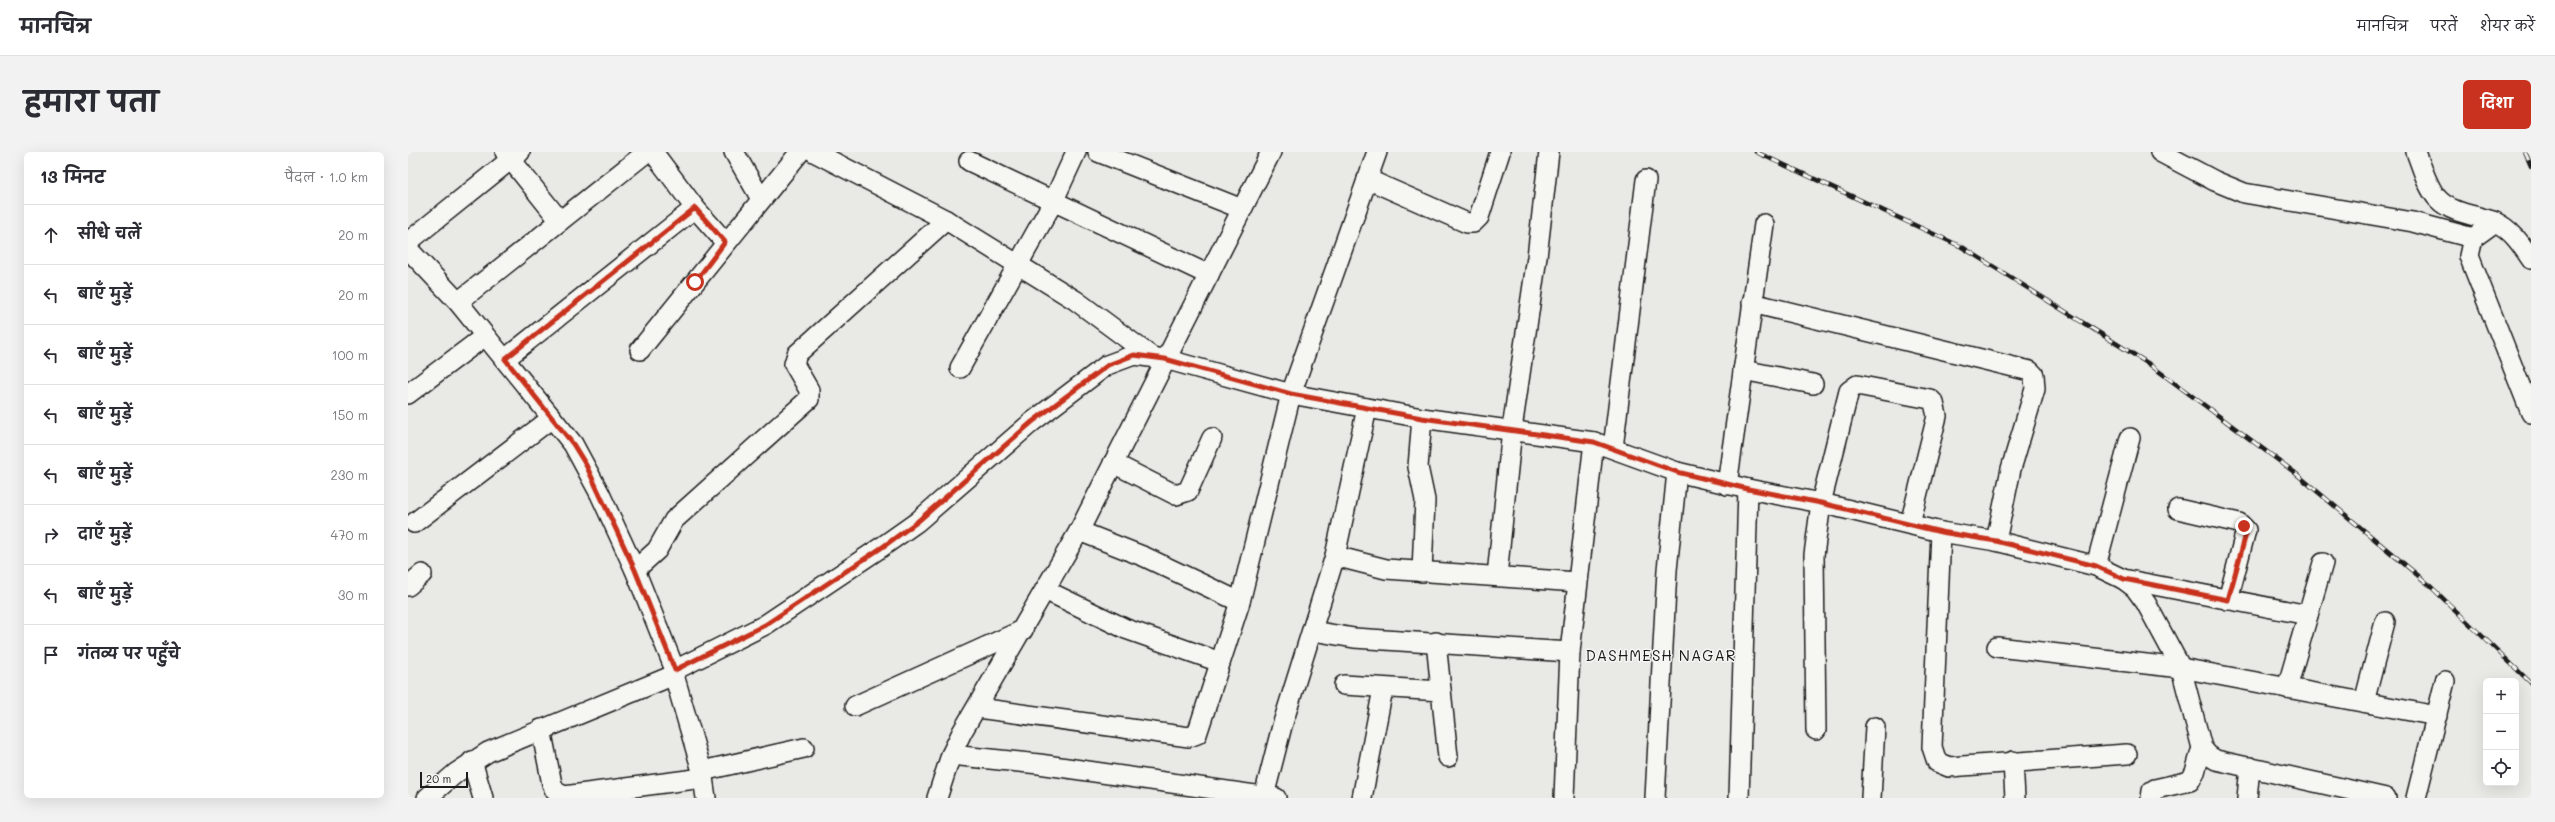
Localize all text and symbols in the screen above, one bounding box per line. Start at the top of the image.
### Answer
text: मानचित्र [20,13,91,38]
text: मानचित्र [2357,16,2408,35]
text: परतें [2430,16,2458,35]
text: शेयर करें [2480,16,2535,35]
button: दिशा [2463,80,2531,129]
text: हमारा पता [24,83,159,119]
text: 13 मिनट [40,165,105,187]
text: पैदल · 1.0 km [285,168,368,185]
text: सीधे चलें [78,223,141,243]
icon: ahead [40,224,62,246]
text: 20 m [338,226,368,243]
route start [686,273,704,291]
text: बाएँ मुड़ें [78,283,132,303]
icon: left [40,284,62,306]
text: 20 m [338,286,368,303]
text: बाएँ मुड़ें [78,343,132,363]
icon: left [40,344,62,366]
text: 100 m [332,346,368,363]
text: बाएँ मुड़ें [78,403,132,423]
icon: left [40,404,62,426]
text: 150 m [332,406,368,423]
text: बाएँ मुड़ें [78,463,132,483]
icon: left [40,464,62,486]
text: 230 m [331,466,368,483]
route end [2235,517,2253,535]
text: दाएँ मुड़ें [78,523,132,543]
icon: right [40,524,62,546]
text: 470 m [331,526,368,543]
text: बाएँ मुड़ें [78,583,132,603]
icon: left [40,584,62,606]
text: 30 m [338,586,368,603]
text: गंतव्य पर पहुँचे [78,643,180,663]
icon: arrive [40,644,62,666]
district label: DASHMESH NAGAR [1586,645,1736,665]
map controls [2483,678,2519,786]
button: + [2483,678,2519,714]
button: − [2483,714,2519,750]
button: locate [2483,750,2519,786]
scale bar [420,770,468,789]
text: 20 m [426,771,451,786]

